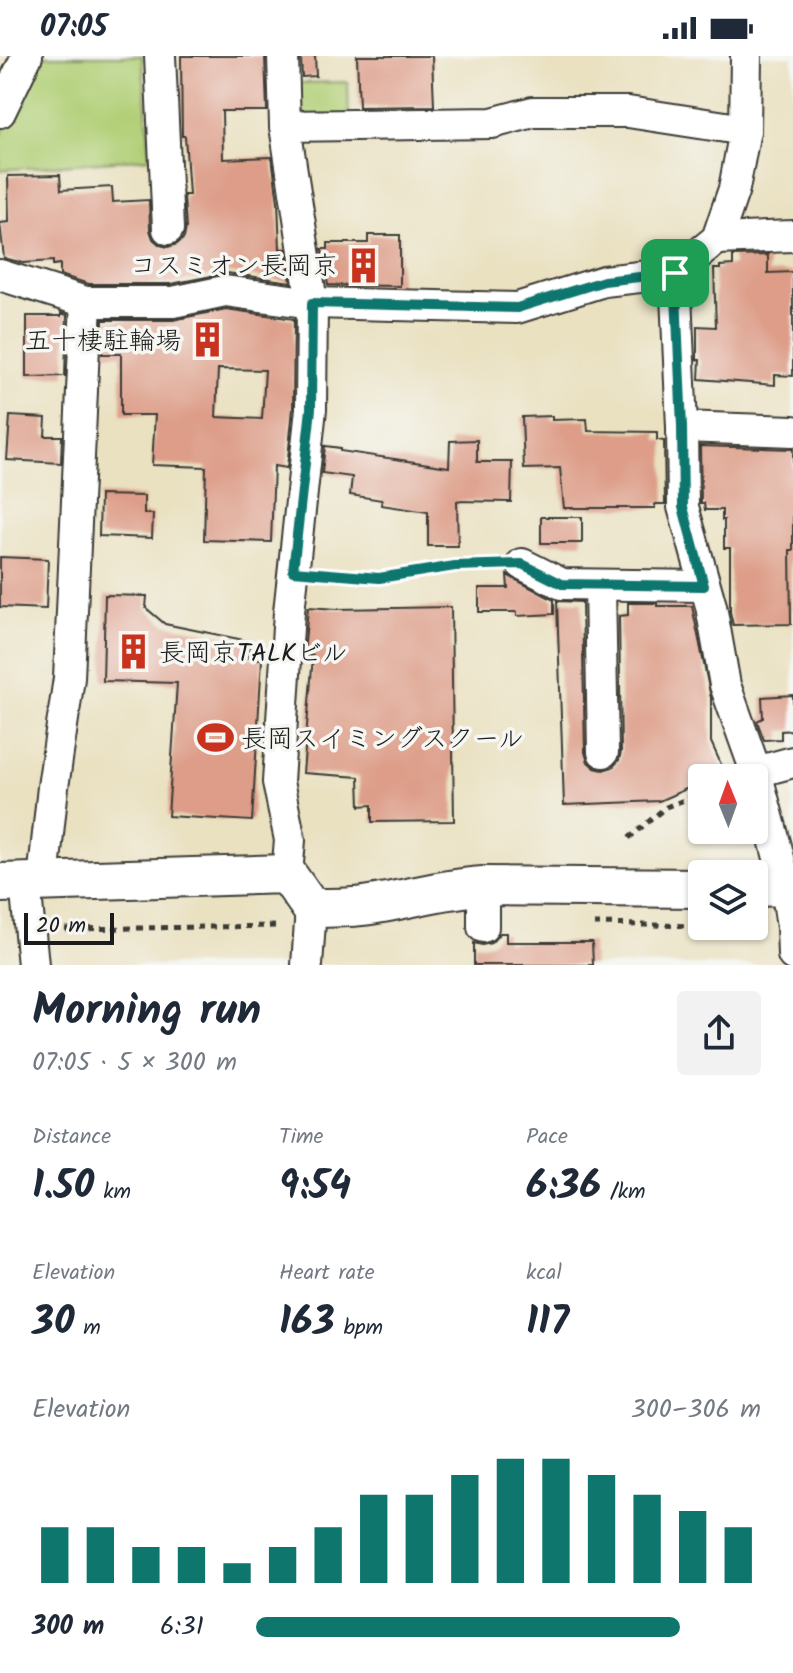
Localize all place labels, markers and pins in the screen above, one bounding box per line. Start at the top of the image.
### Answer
pin [641,239,709,307]
place label: コスミオン長岡京 [130,246,338,288]
building icon: コスミオン長岡京 [345,246,383,284]
place label: 五十棲駐輪場 [25,321,181,363]
building icon: 五十棲駐輪場 [188,321,226,359]
building icon: 長岡京TALKビル [114,633,152,671]
place label: 長岡京TALKビル [159,633,348,675]
sports icon: 長岡スイミングスクール [196,719,234,757]
place label: 長岡スイミングスクール [241,719,524,761]

